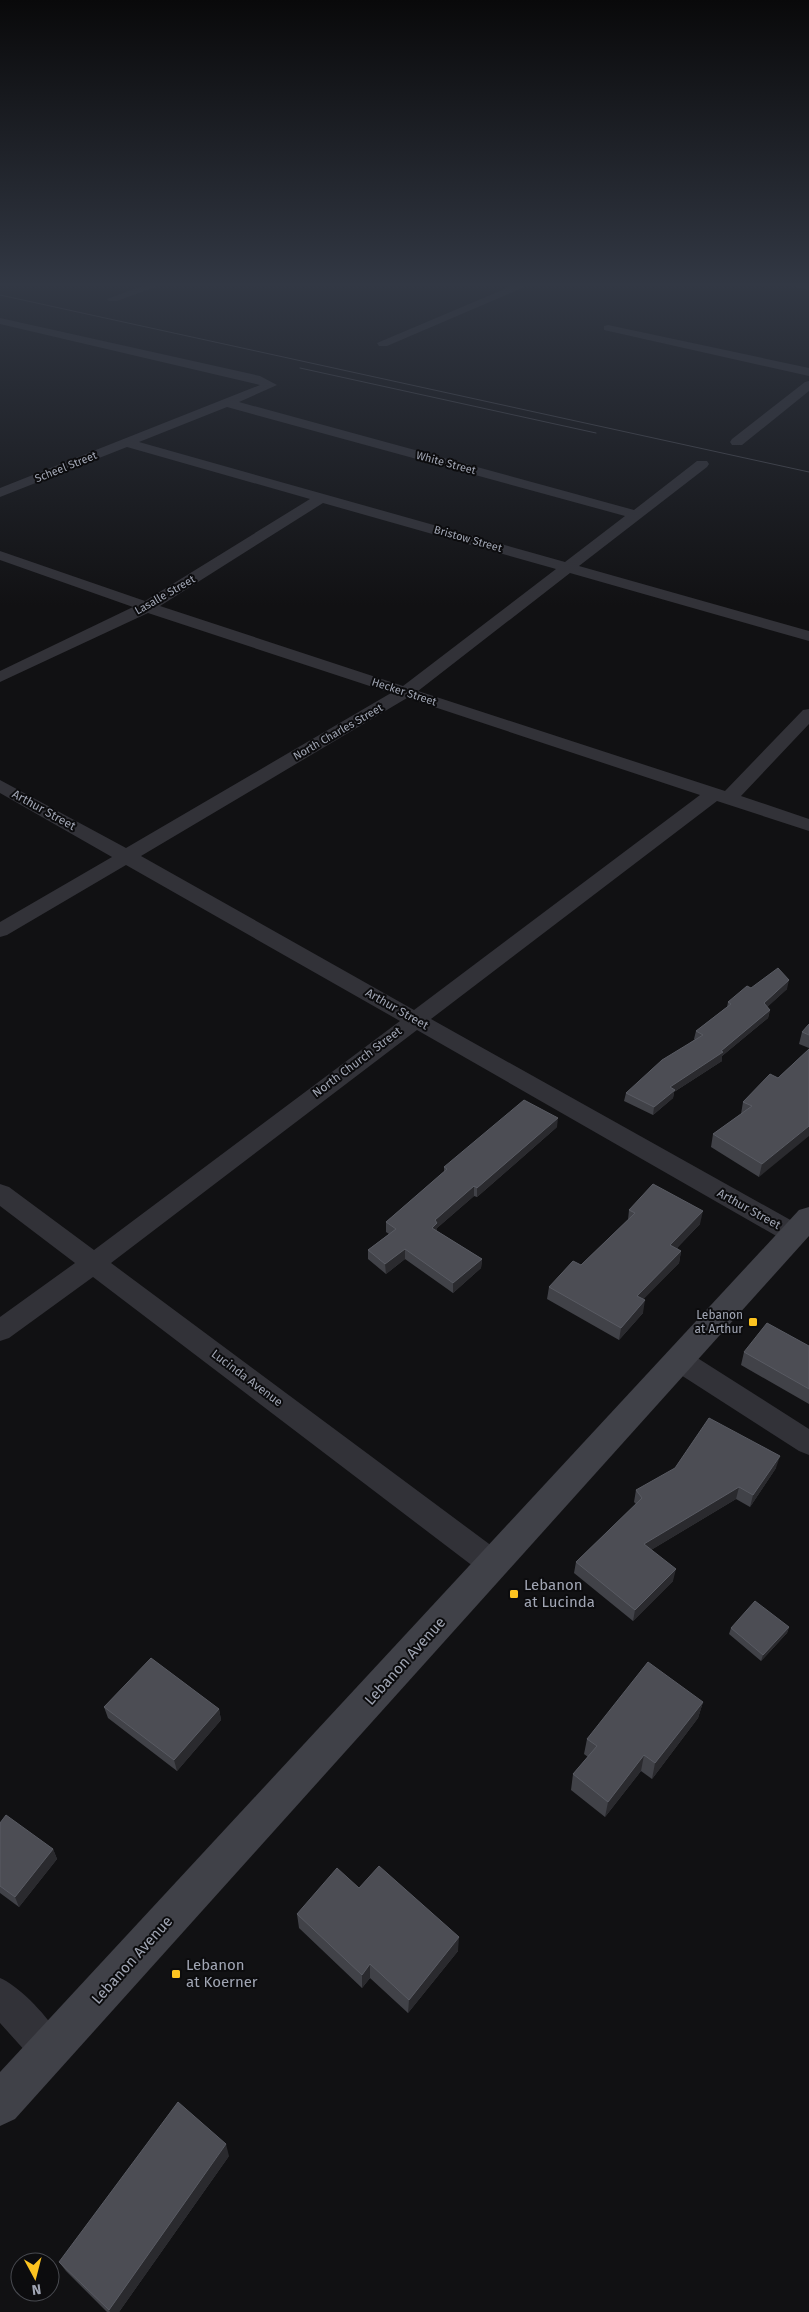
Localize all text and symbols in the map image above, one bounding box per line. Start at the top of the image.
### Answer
street label: Scheel Street [33,449,99,485]
street label: White Street [415,449,477,477]
street label: Bristow Street [433,523,503,555]
street label: Lasalle Street [133,573,197,617]
street label: Hecker Street [370,675,438,709]
street label: North Charles Street [291,701,385,763]
street label: Arthur Street [10,787,79,833]
street label: Arthur Street [363,985,431,1033]
street label: North Church Street [310,1024,405,1100]
street label: Arthur Street [715,1186,784,1232]
place label: Lebanon at Arthur [694,1308,743,1336]
marker: Lebanon at Arthur [747,1316,759,1328]
street label: Lucinda Avenue [209,1347,285,1409]
place label: Lebanon at Lucinda [524,1576,595,1611]
marker: Lebanon at Lucinda [508,1588,520,1600]
street label: Lebanon Avenue [361,1613,449,1709]
street label: Lebanon Avenue [88,1912,176,2008]
place label: Lebanon at Koerner [186,1956,258,1991]
marker: Lebanon at Koerner [170,1968,182,1980]
north arrow [10,2252,60,2302]
text: N [31,2280,42,2298]

